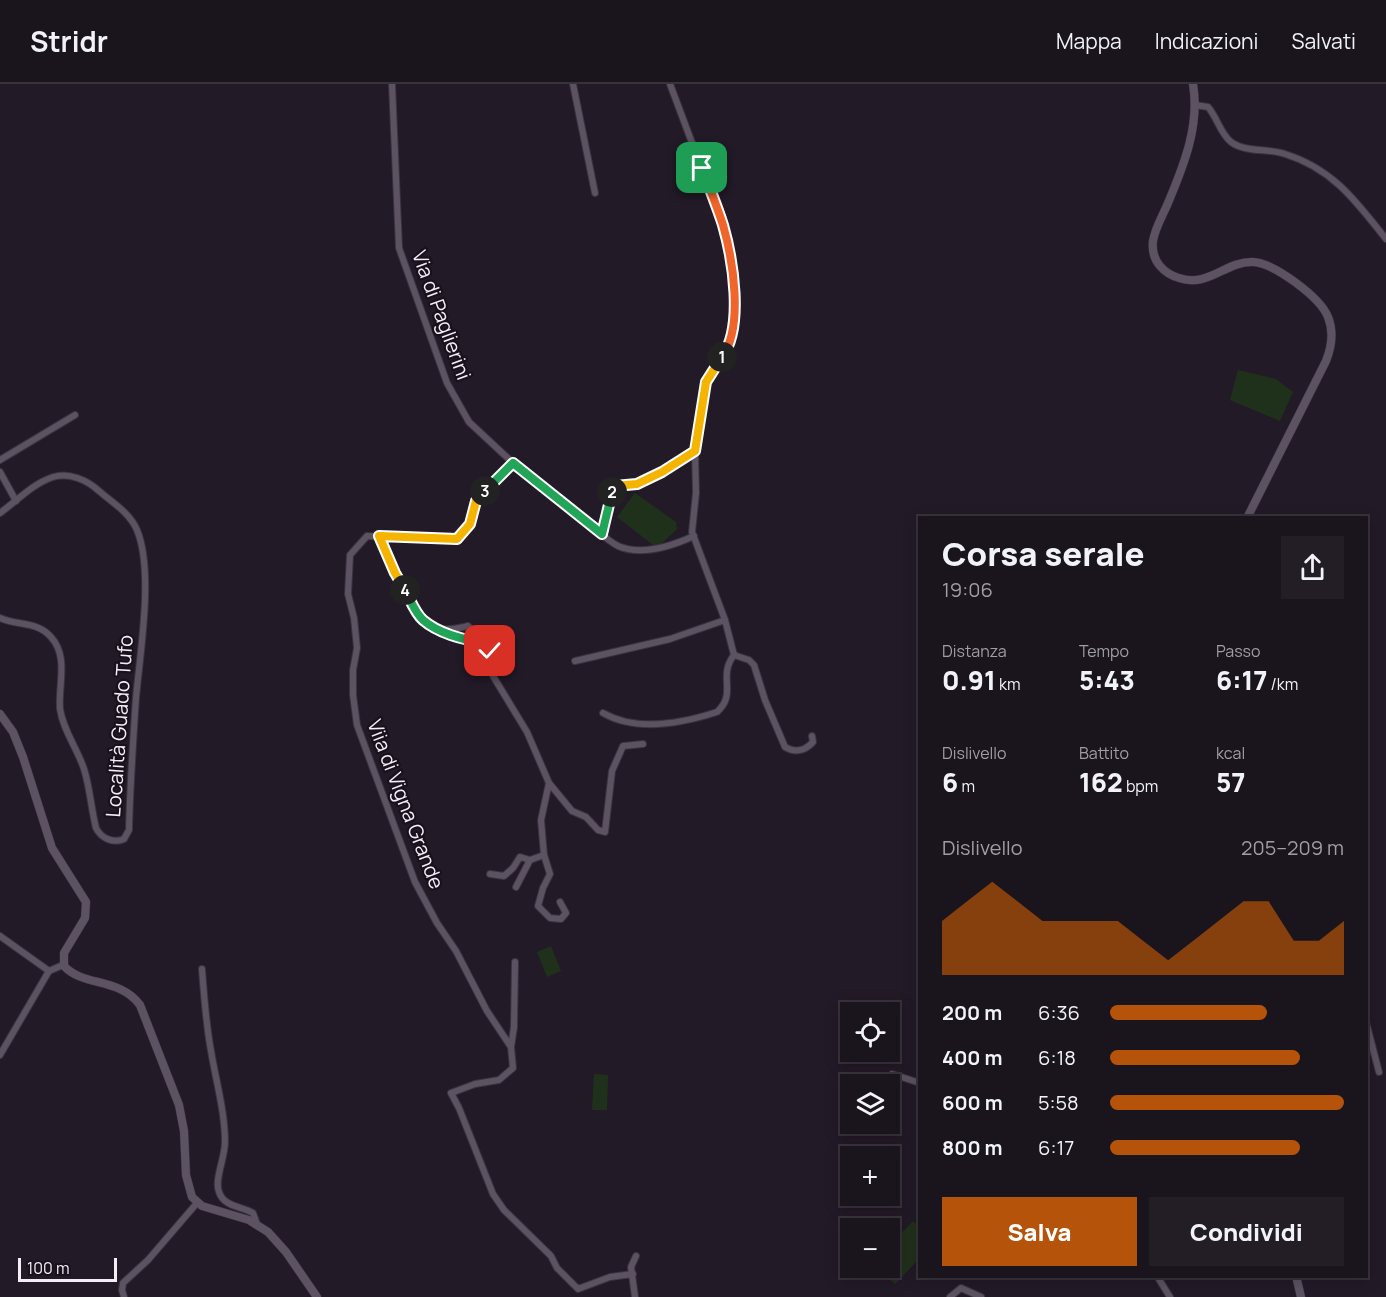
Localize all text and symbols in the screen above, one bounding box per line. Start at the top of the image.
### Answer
text: Stridr [30,22,108,60]
text: Mappa [1056,27,1122,55]
text: Indicazioni [1155,27,1258,55]
text: Salvati [1291,27,1356,55]
pin [676,142,727,193]
icon: arrive [685,151,718,184]
street label: Via di Paglierini [406,246,478,384]
pin: 1 [707,342,737,372]
text: 1 [718,346,726,368]
pin: 3 [470,476,500,506]
pin: 2 [597,477,627,507]
text: 3 [480,480,490,502]
text: 2 [607,481,617,503]
text: Corsa serale [942,531,1145,576]
button: share [1281,536,1344,599]
pin: 4 [390,575,420,605]
text: 19:06 [942,576,993,603]
text: 4 [400,579,410,601]
pin [464,625,515,676]
street label: Località Guado Tufo [99,634,139,818]
icon: check [473,634,506,667]
text: Distanza [942,640,1007,662]
text: Tempo [1079,640,1129,662]
text: Passo [1216,640,1260,662]
text: 0.91 [942,662,996,698]
text: 5:43 [1079,662,1135,698]
text: 6:17 [1216,662,1267,698]
text: km [996,673,1021,695]
text: /km [1267,673,1298,695]
street label: Viia di Vigna Grande [361,716,451,892]
text: Dislivello [942,742,1006,764]
text: Battito [1079,742,1129,764]
text: kcal [1216,742,1245,764]
text: 6 [942,764,958,800]
text: 162 [1079,764,1123,800]
text: 57 [1216,764,1245,800]
text: m [958,775,975,797]
text: bpm [1123,775,1158,797]
text: Dislivello [942,834,1023,861]
text: 205–209 m [1241,834,1344,861]
text: 200 m [942,999,1002,1026]
text: 6:36 [1038,999,1080,1026]
map controls [840,1002,900,1278]
button: locate [840,1002,900,1062]
text: 400 m [942,1044,1002,1071]
text: 6:18 [1038,1044,1076,1071]
button: layers [840,1074,900,1134]
text: 600 m [942,1089,1003,1116]
text: 5:58 [1038,1089,1079,1116]
text: 800 m [942,1134,1003,1161]
text: 6:17 [1038,1134,1074,1161]
button: + [840,1146,900,1206]
button: Salva [942,1197,1137,1266]
button: Condividi [1149,1197,1344,1266]
button: − [840,1218,900,1278]
scale bar [18,1255,117,1282]
text: 100 m [27,1257,70,1279]

